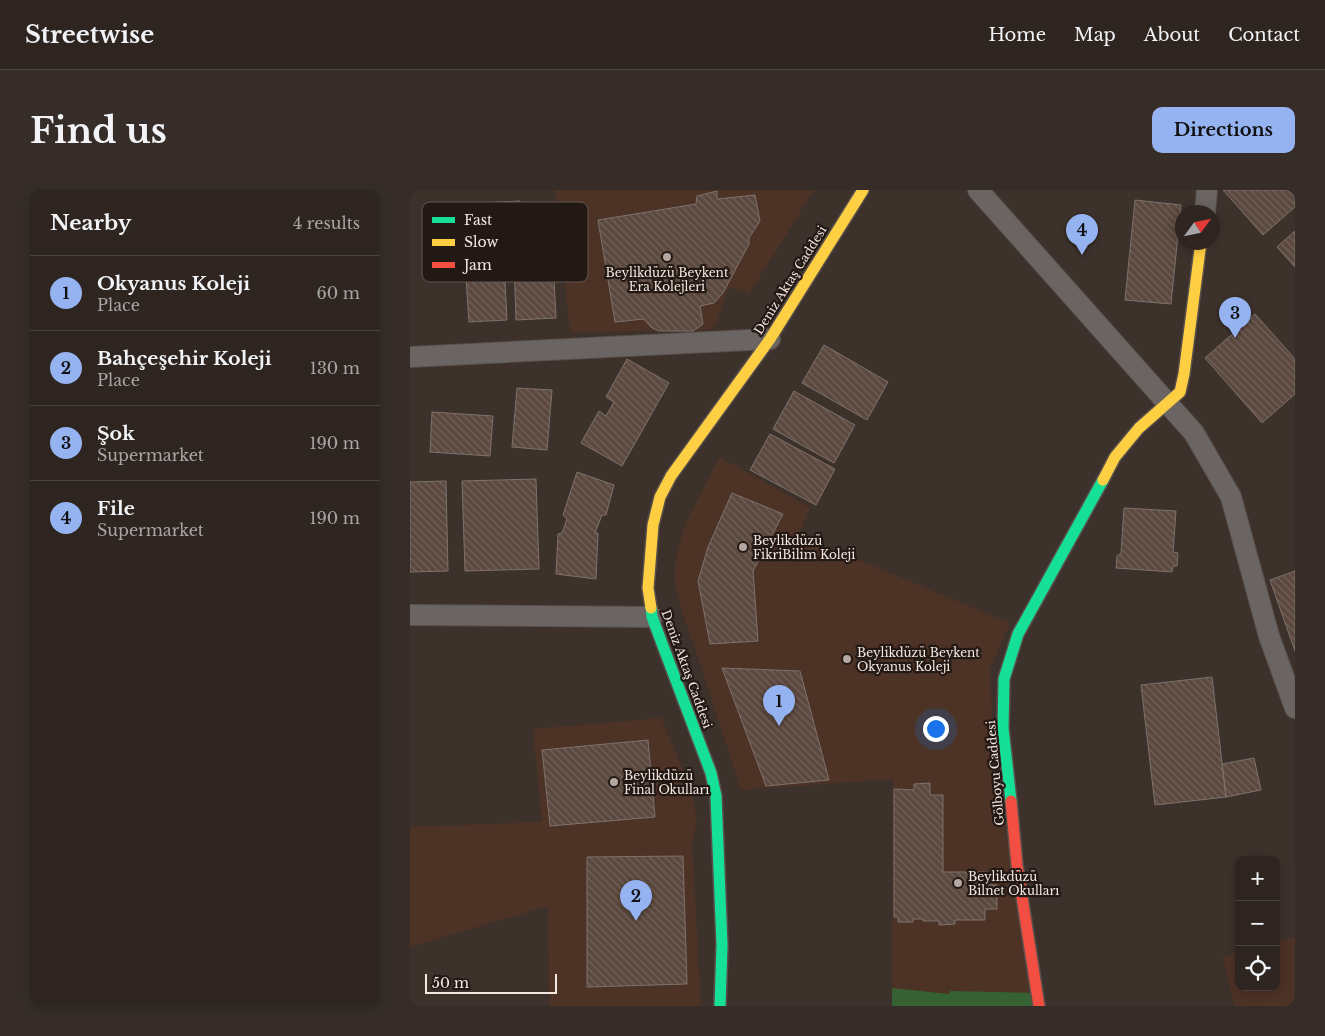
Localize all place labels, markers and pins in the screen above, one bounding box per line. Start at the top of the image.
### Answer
pin: 4 [1066,214,1098,255]
marker: Beylikdüzü Beykent Era Kolejleri [661,251,673,263]
place label: Beylikdüzü Beykent Era Kolejleri [606,265,729,294]
pin: 3 [1219,297,1251,338]
place label: Beylikdüzü FikriBilim Koleji [753,533,855,562]
marker: Beylikdüzü FikriBilim Koleji [737,541,749,553]
place label: Beylikdüzü Beykent Okyanus Koleji [857,645,980,674]
marker: Beylikdüzü Beykent Okyanus Koleji [841,653,853,665]
pin: 1 [763,685,795,726]
place label: Beylikdüzü Final Okulları [624,768,709,797]
marker: Beylikdüzü Final Okulları [608,776,620,788]
place label: Beylikdüzü Bilnet Okulları [968,869,1059,898]
marker: Beylikdüzü Bilnet Okulları [952,877,964,889]
pin: 2 [620,880,652,921]

